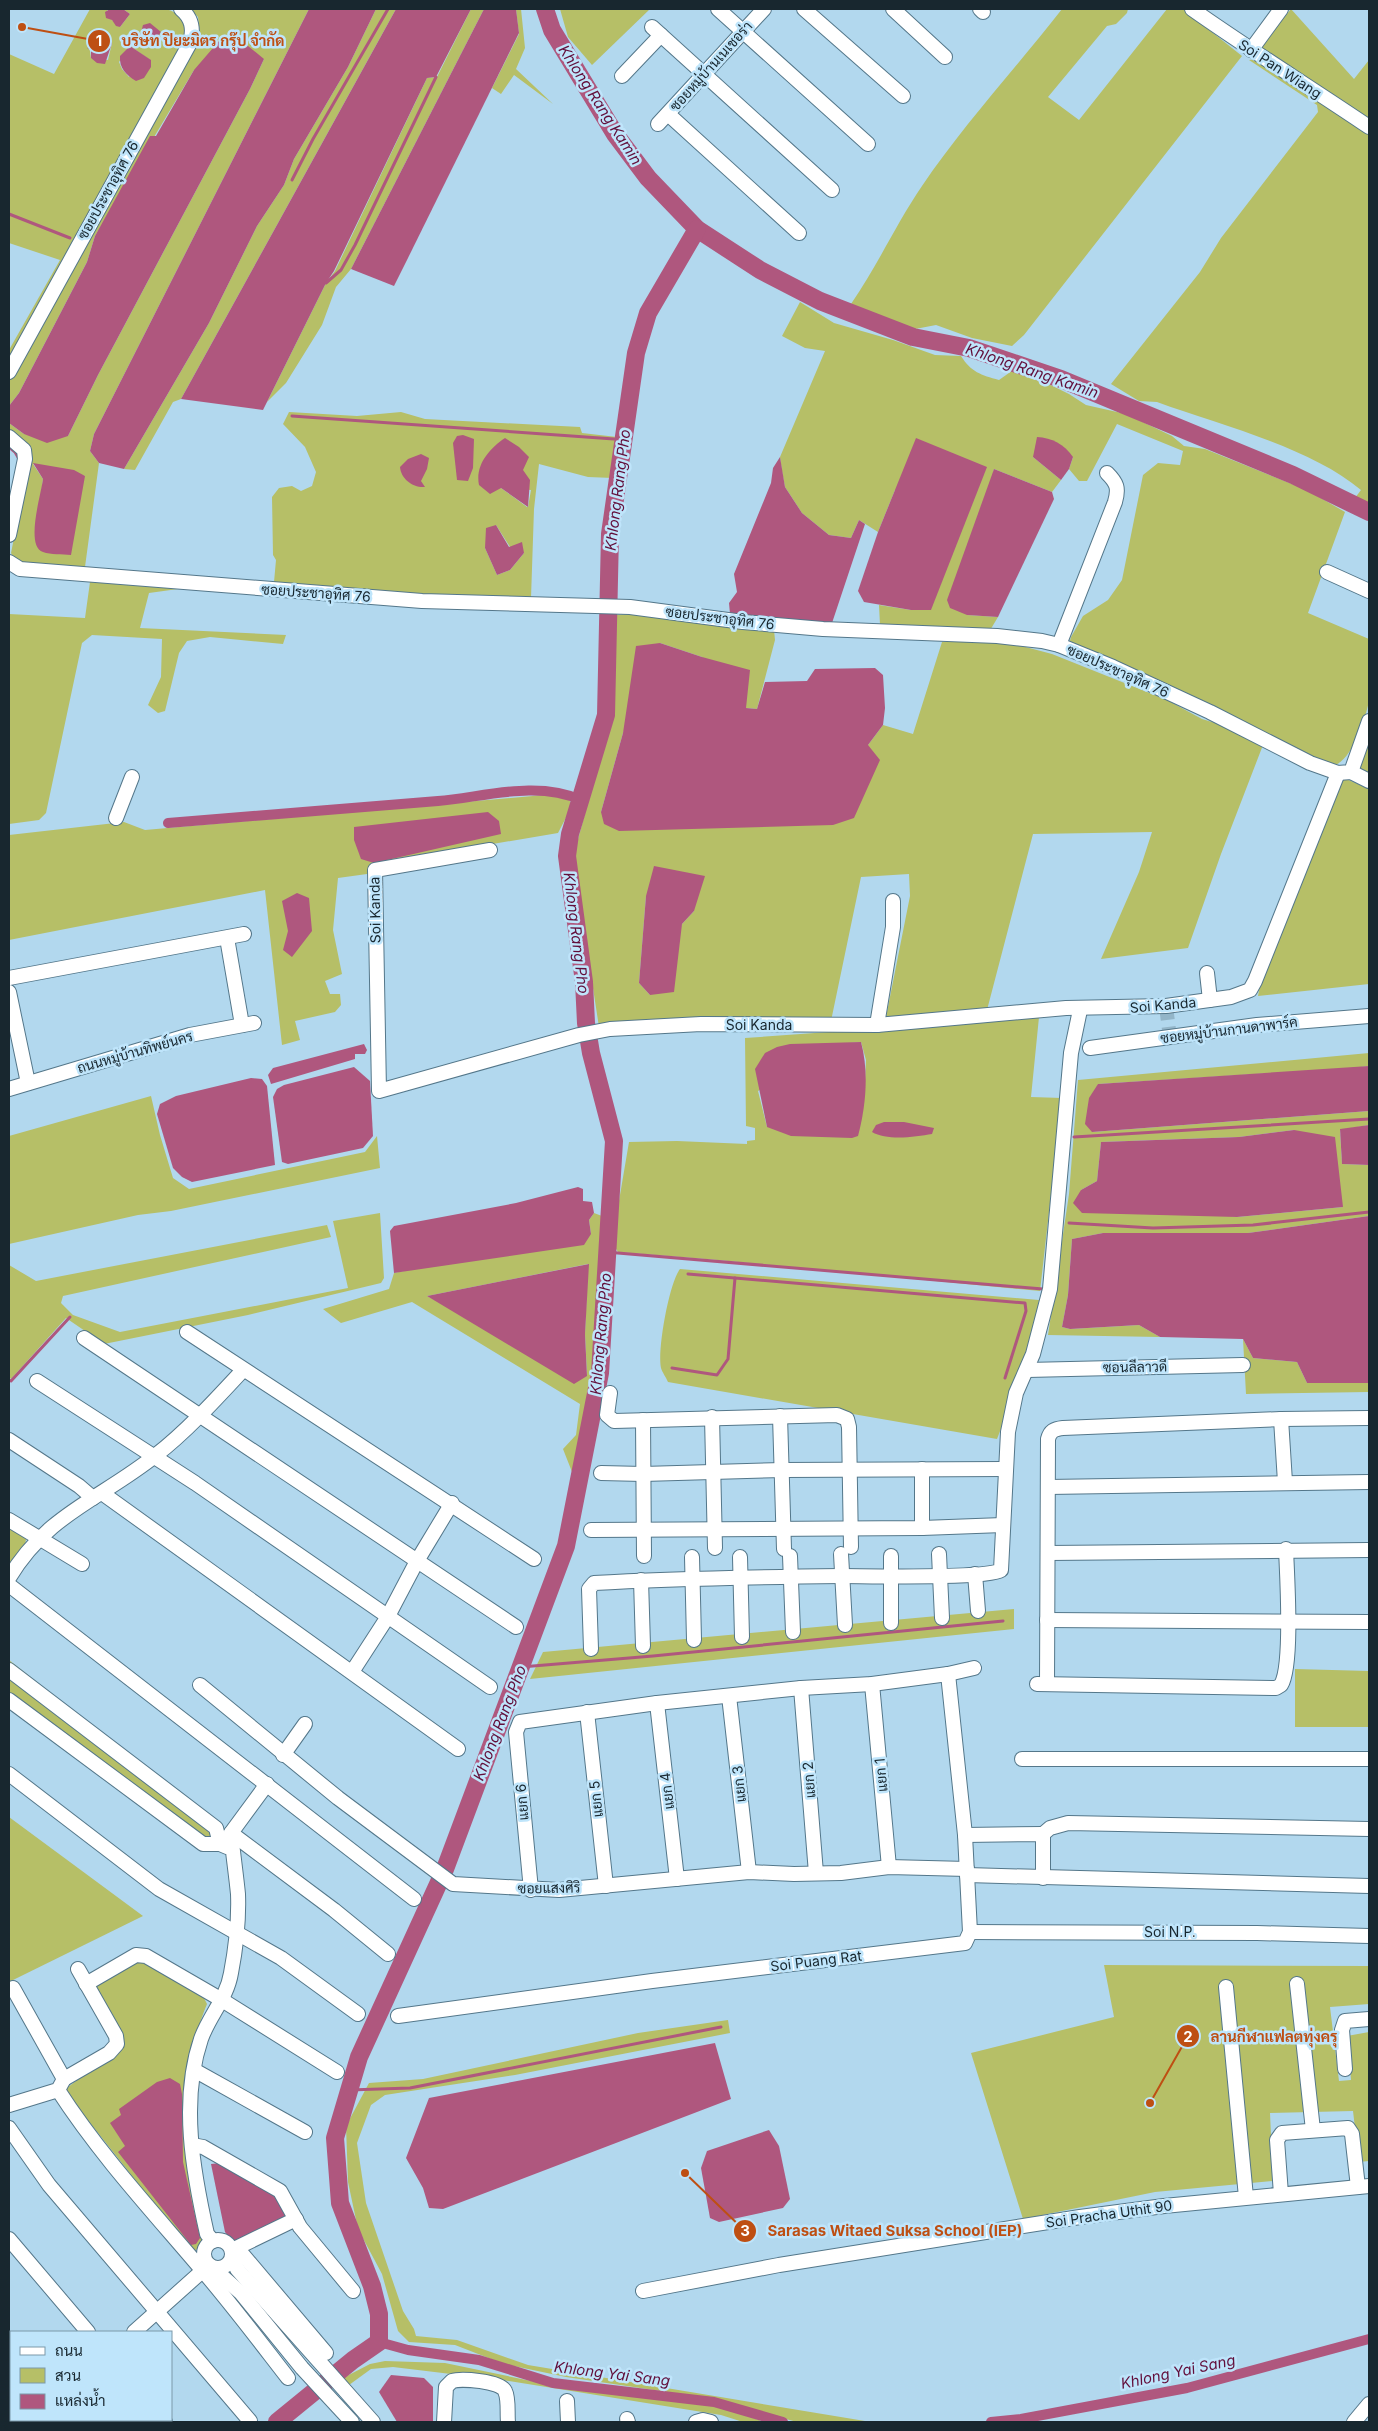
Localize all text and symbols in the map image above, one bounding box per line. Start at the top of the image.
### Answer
street label: ซอยหมู่บ้านเนเชอร่า [666,17,757,115]
callout: บริษัท ปิยะมิตร กรุ๊ป จำกัด [87,26,295,56]
text: 1 [96,31,102,50]
text: บริษัท ปิยะมิตร กรุ๊ป จำกัด [121,31,285,52]
street label: Soi Pan Wiang [1236,35,1325,102]
water label: Khlong Rang Kamin [555,41,646,168]
street label: ซอยประชาอุทิศ 76 [74,138,143,243]
water label: Khlong Rang Kamin [963,339,1101,402]
water label: Khlong Rang Pho [601,428,634,552]
street label: ซอยประชาอุทิศ 76 [261,580,371,607]
street label: ซอยประชาอุทิศ 76 [664,602,776,635]
street label: ซอยประชาอุทิศ 76 [1064,640,1172,702]
water label: Khlong Rang Pho [560,871,593,995]
street label: Soi Kanda [365,877,384,943]
street label: Soi Kanda [1129,993,1197,1016]
street label: ซอยหมู่บ้านกานดาพาร์ค [1159,1013,1299,1048]
street label: Soi Kanda [726,1016,792,1033]
street label: ถนนหมู่บ้านทิพย์นคร [75,1027,195,1078]
water label: Khlong Rang Pho [586,1272,615,1396]
street label: ซอนลีลาวดี [1103,1357,1167,1376]
water label: Khlong Rang Pho [469,1662,530,1783]
street label: แยก 1 [871,1757,890,1793]
street label: แยก 2 [798,1761,819,1799]
street label: แยก 3 [728,1765,749,1803]
street label: แยก 4 [656,1772,677,1811]
street label: แยก 5 [585,1780,606,1818]
street label: แยก 6 [511,1783,532,1821]
street label: ซอยแสงศิริ [518,1878,581,1897]
street label: Soi N.P. [1144,1923,1196,1940]
street label: Soi Puang Rat [769,1946,863,1975]
callout: ลานกีฬาแฟลตทุ่งครุ [1176,2021,1348,2051]
text: 2 [1183,2027,1193,2046]
text: ลานกีฬาแฟลตทุ่งครุ [1210,2027,1338,2048]
street label: Soi Pracha Uthit 90 [1045,2196,1173,2231]
callout: Sarasas Witaed Suksa School (IEP) [733,2216,1033,2246]
text: 3 [740,2221,750,2240]
text: Sarasas Witaed Suksa School (IEP) [768,2221,1022,2240]
legend [10,2331,172,2421]
text: ถนน [55,2341,83,2360]
water label: Khlong Yai Sang [1119,2350,1237,2393]
water label: Khlong Yai Sang [553,2357,671,2390]
text: สวน [55,2366,81,2385]
text: แหล่งน้ำ [55,2388,106,2410]

